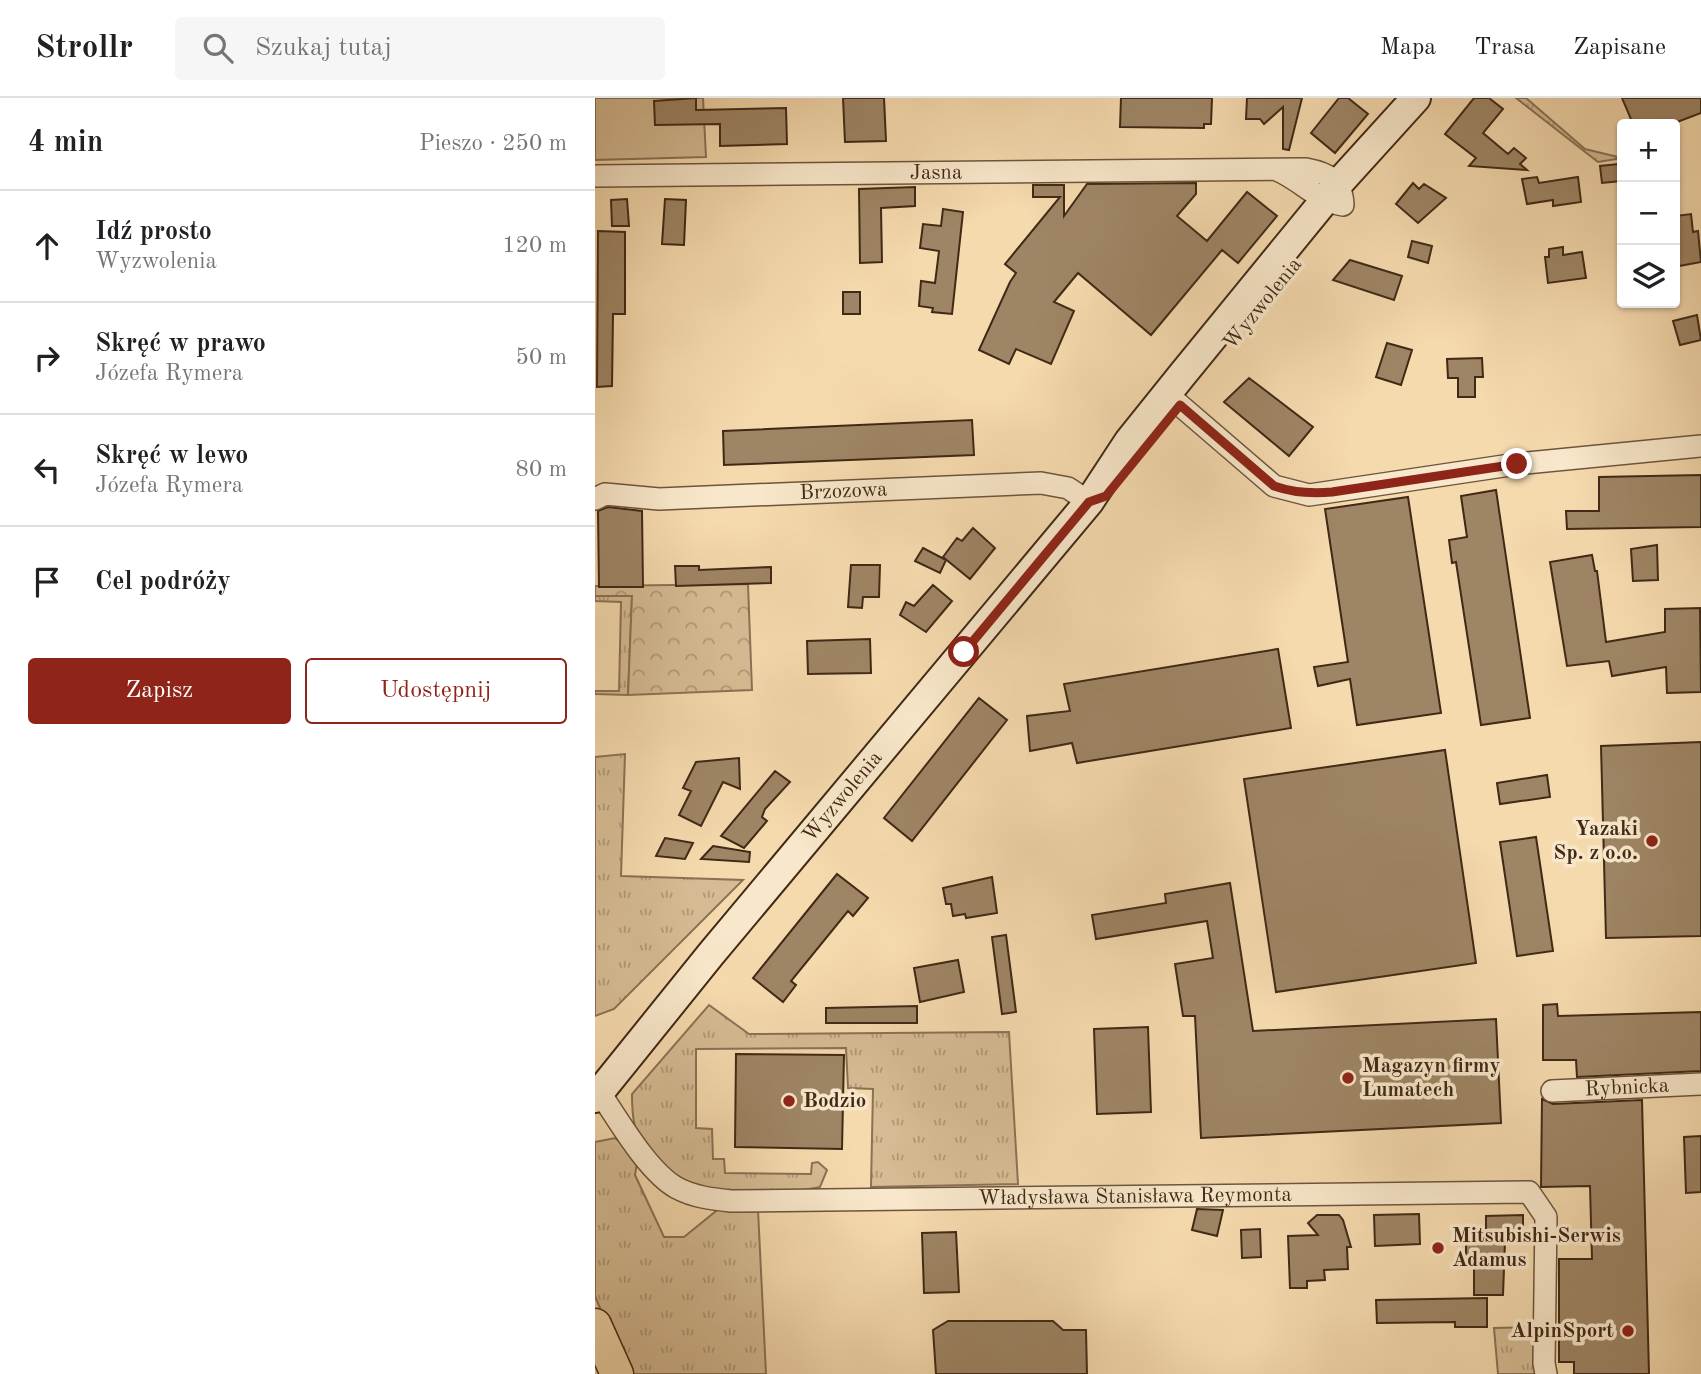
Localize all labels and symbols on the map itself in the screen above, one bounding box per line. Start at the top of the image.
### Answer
street label: Jasna [910,162,962,183]
street label: Wyzwolenia [1220,254,1306,354]
route end [1501,448,1532,479]
street label: Brzozowa [799,479,888,504]
route start [948,636,979,667]
street label: Wyzwolenia [799,747,886,846]
place label: Yazaki Sp. z o.o. [1553,819,1638,864]
marker: Yazaki Sp. z o.o. [1644,833,1660,849]
place label: Magazyn firmy Lumatech [1362,1056,1501,1101]
marker: Magazyn firmy Lumatech [1340,1070,1356,1086]
street label: Rybnicka [1584,1075,1670,1100]
place label: Bodzio [803,1091,866,1112]
marker: Bodzio [781,1093,797,1109]
street label: Władysława Stanisława Reymonta [978,1184,1292,1209]
place label: Mitsubishi-Serwis Adamus [1452,1226,1621,1271]
marker: Mitsubishi-Serwis Adamus [1430,1240,1446,1256]
place label: AlpinSport [1511,1321,1614,1342]
marker: AlpinSport [1620,1323,1636,1339]

